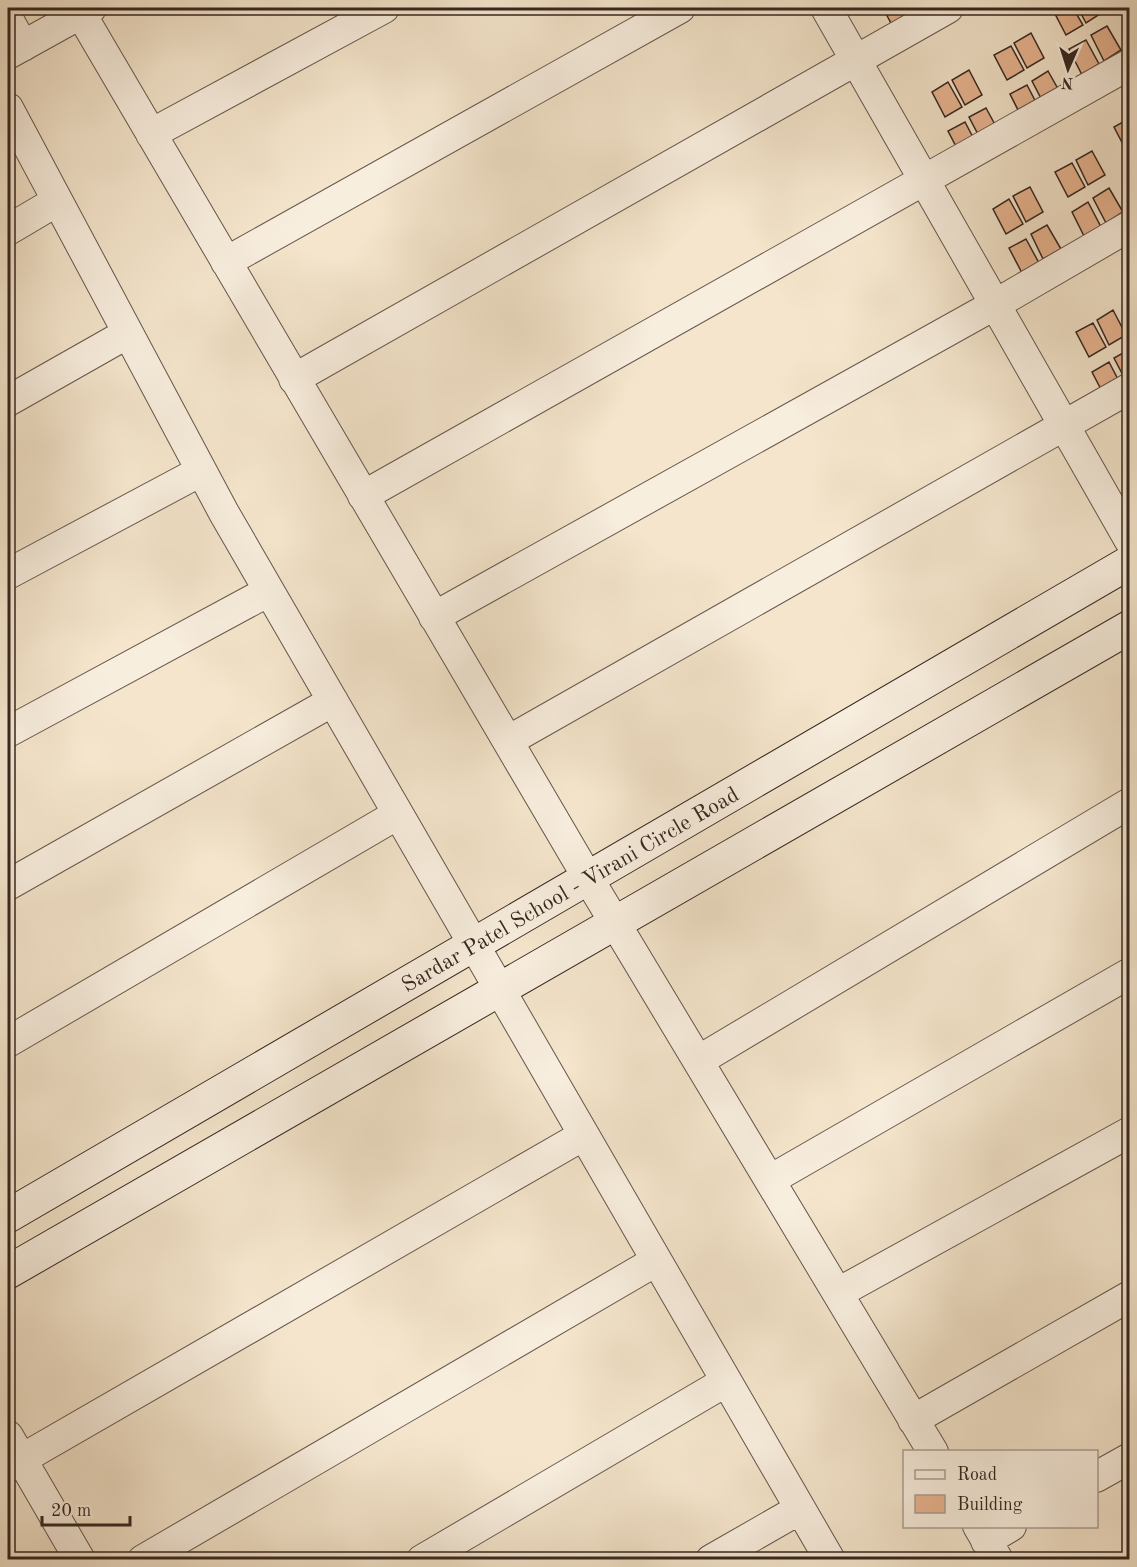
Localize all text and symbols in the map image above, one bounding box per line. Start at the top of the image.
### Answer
north arrow [1038,39,1098,99]
text: N [1060,74,1074,90]
street label: Sardar Patel School - Virani Circle Road [398,784,743,997]
legend [903,1450,1098,1528]
text: Road [957,1466,997,1484]
scale bar [42,1489,130,1527]
text: Building [957,1496,1023,1514]
text: 20 m [51,1502,91,1520]

